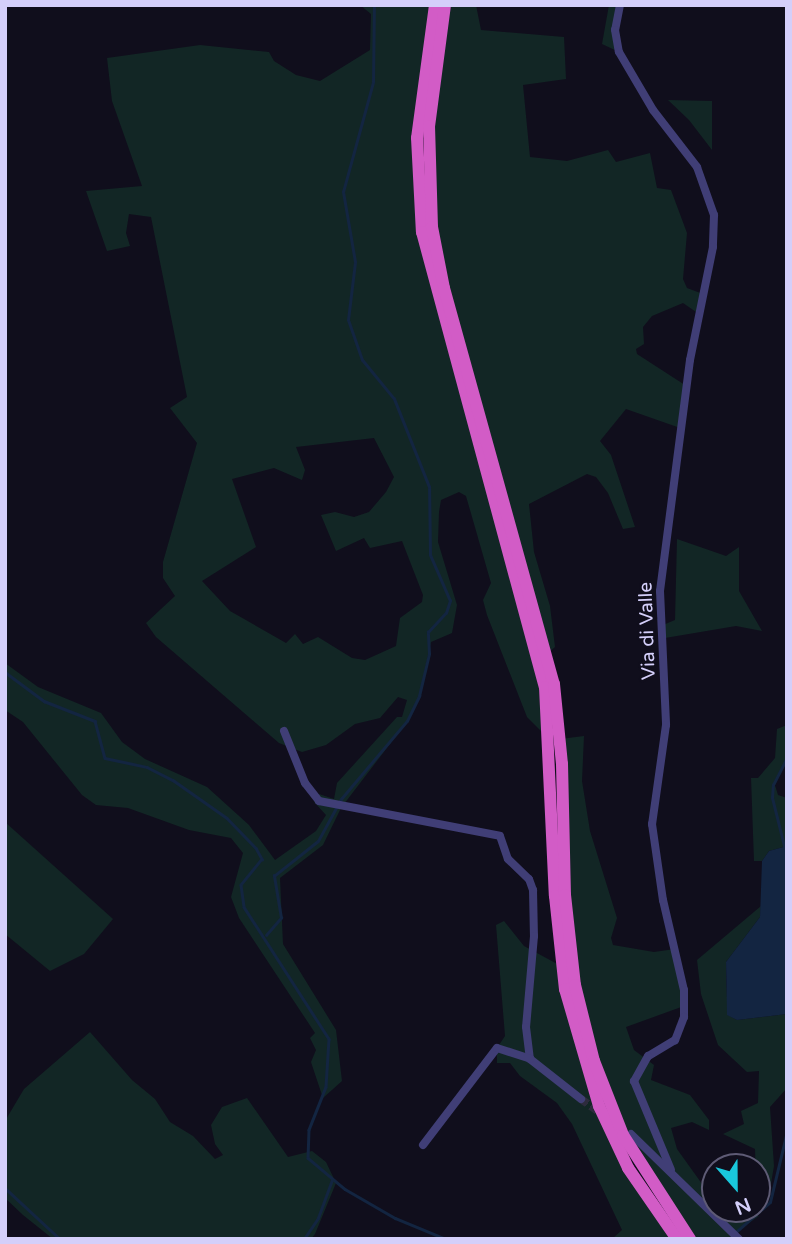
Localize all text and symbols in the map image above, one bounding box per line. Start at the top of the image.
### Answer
street label: Via di Valle [635,582,661,680]
north arrow [701,1153,771,1223]
text: N [732,1193,754,1219]

